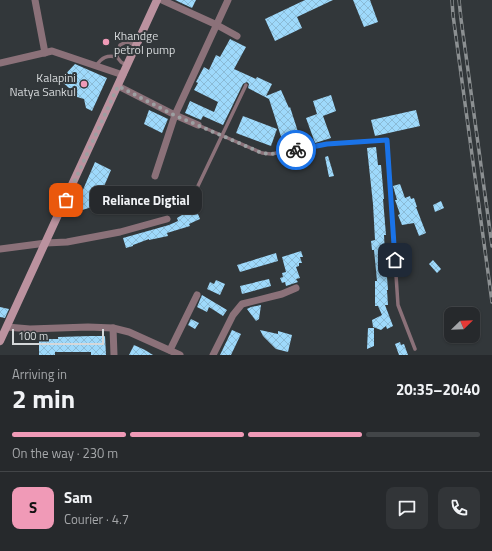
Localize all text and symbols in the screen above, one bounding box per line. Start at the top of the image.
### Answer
place label: Khandge petrol pump [114,26,175,59]
marker: Khandge petrol pump [101,37,111,47]
place label: Kalapini Natya Sankul [9,68,76,101]
marker: Kalapini Natya Sankul [79,79,89,89]
courier [276,130,316,170]
icon: bike [285,139,307,161]
pin [49,183,83,217]
callout: Reliance Digtial [90,186,202,214]
icon: bag [55,189,77,211]
text: Reliance Digtial [102,190,190,210]
pin [378,243,412,277]
icon: home [384,249,406,271]
north arrow [444,307,480,343]
map controls [444,307,480,343]
scale bar [12,327,104,346]
text: 100 m [18,328,48,344]
text: Arriving in [12,364,67,384]
text: 20:35–20:40 [396,378,480,401]
text: 2 min [12,379,75,418]
text: On the way · 230 m [12,443,118,463]
text: Sam [64,486,92,509]
button: chat [386,487,428,529]
button: phone [438,487,480,529]
text: S [29,496,37,519]
text: Courier · 4.7 [64,509,129,529]

